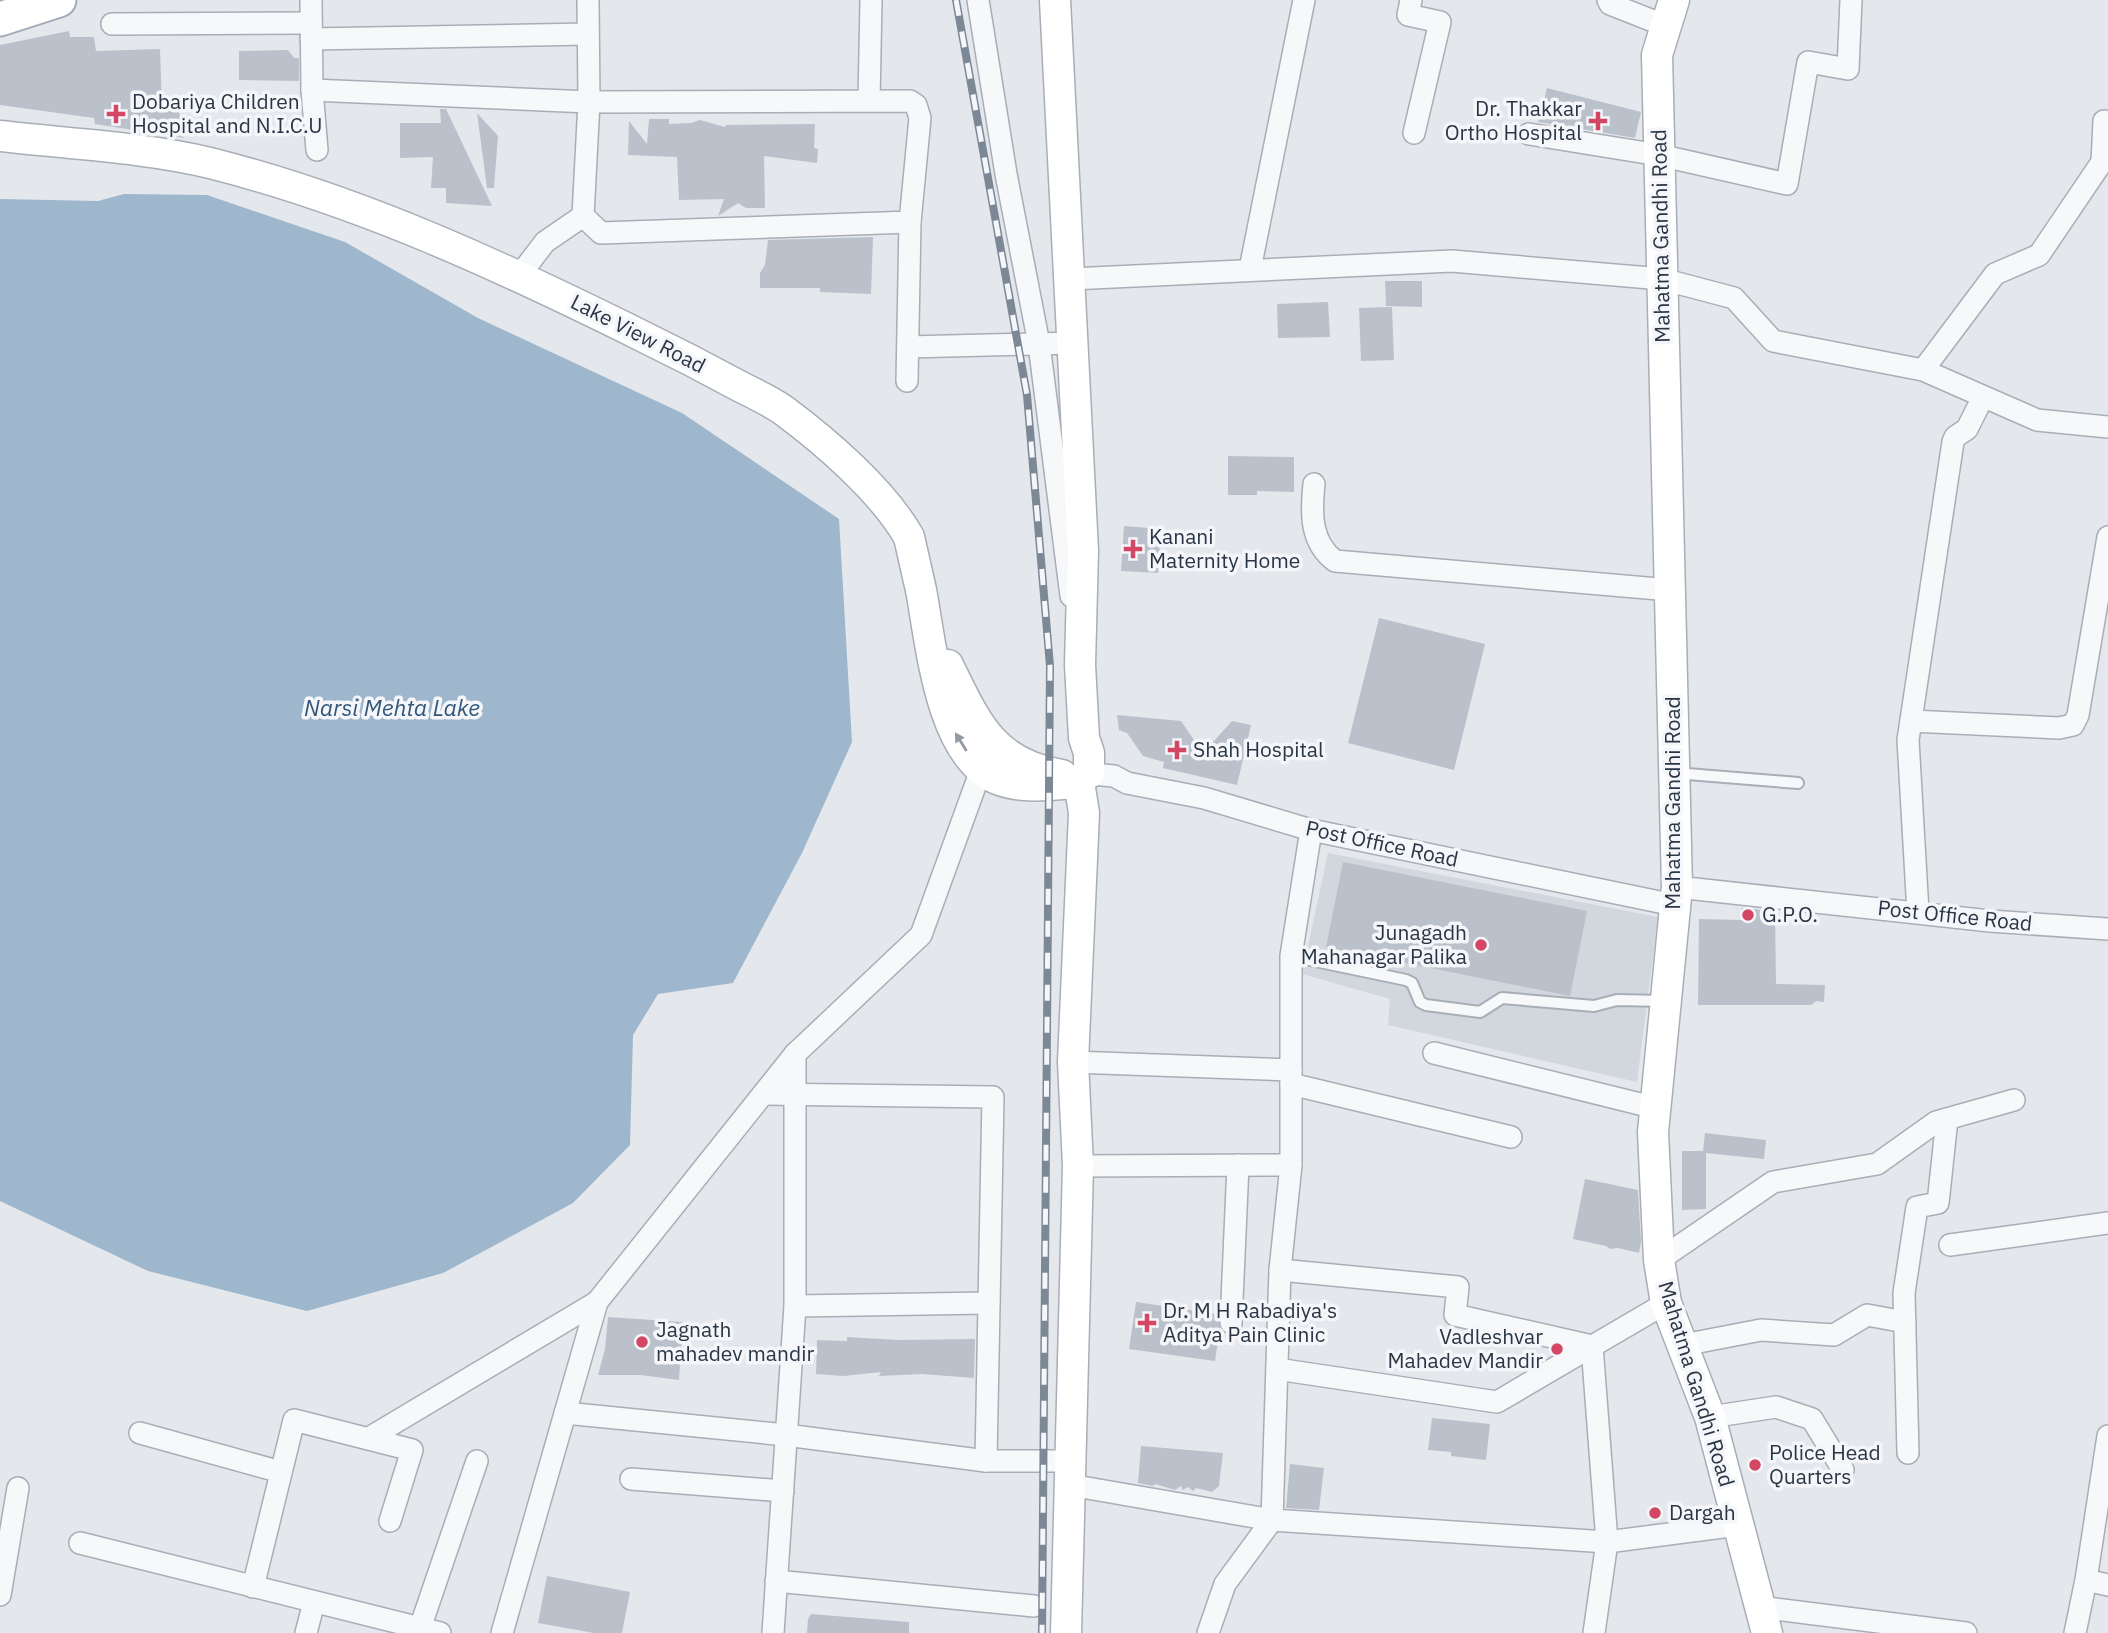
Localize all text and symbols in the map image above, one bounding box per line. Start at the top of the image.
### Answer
place label: Dobariya Children Hospital and N.I.C.U [132,87,322,139]
place label: Dr. Thakkar Ortho Hospital [1445,94,1582,146]
marker: Dobariya Children Hospital and N.I.C.U [106,104,126,124]
marker: Dr. Thakkar Ortho Hospital [1588,111,1608,131]
street label: Mahatma Gandhi Road [1644,129,1676,343]
street label: Lake View Road [566,287,711,379]
place label: Kanani Maternity Home [1149,522,1300,574]
marker: Kanani Maternity Home [1123,539,1143,559]
water label: Narsi Mehta Lake [304,692,480,722]
street label: Mahatma Gandhi Road [1658,696,1686,910]
one-way arrow [954,732,967,752]
place label: Shah Hospital [1193,735,1324,763]
marker: Shah Hospital [1167,740,1187,760]
street label: Post Office Road [1303,813,1461,873]
street label: Post Office Road [1876,893,2034,937]
place label: G.P.O. [1762,900,1818,928]
marker: G.P.O. [1740,907,1756,923]
place label: Junagadh Mahanagar Palika [1301,918,1467,970]
marker: Junagadh Mahanagar Palika [1473,937,1489,953]
street label: Mahatma Gandhi Road [1652,1277,1742,1490]
place label: Dr. M H Rabadiya's Aditya Pain Clinic [1163,1296,1337,1348]
marker: Dr. M H Rabadiya's Aditya Pain Clinic [1137,1313,1157,1333]
place label: Jagnath mahadev mandir [656,1315,814,1367]
place label: Vadleshvar Mahadev Mandir [1387,1322,1543,1374]
marker: Jagnath mahadev mandir [634,1334,650,1350]
marker: Vadleshvar Mahadev Mandir [1549,1341,1565,1357]
place label: Police Head Quarters [1769,1438,1881,1490]
marker: Police Head Quarters [1747,1457,1763,1473]
place label: Dargah [1669,1498,1736,1526]
marker: Dargah [1647,1505,1663,1521]

